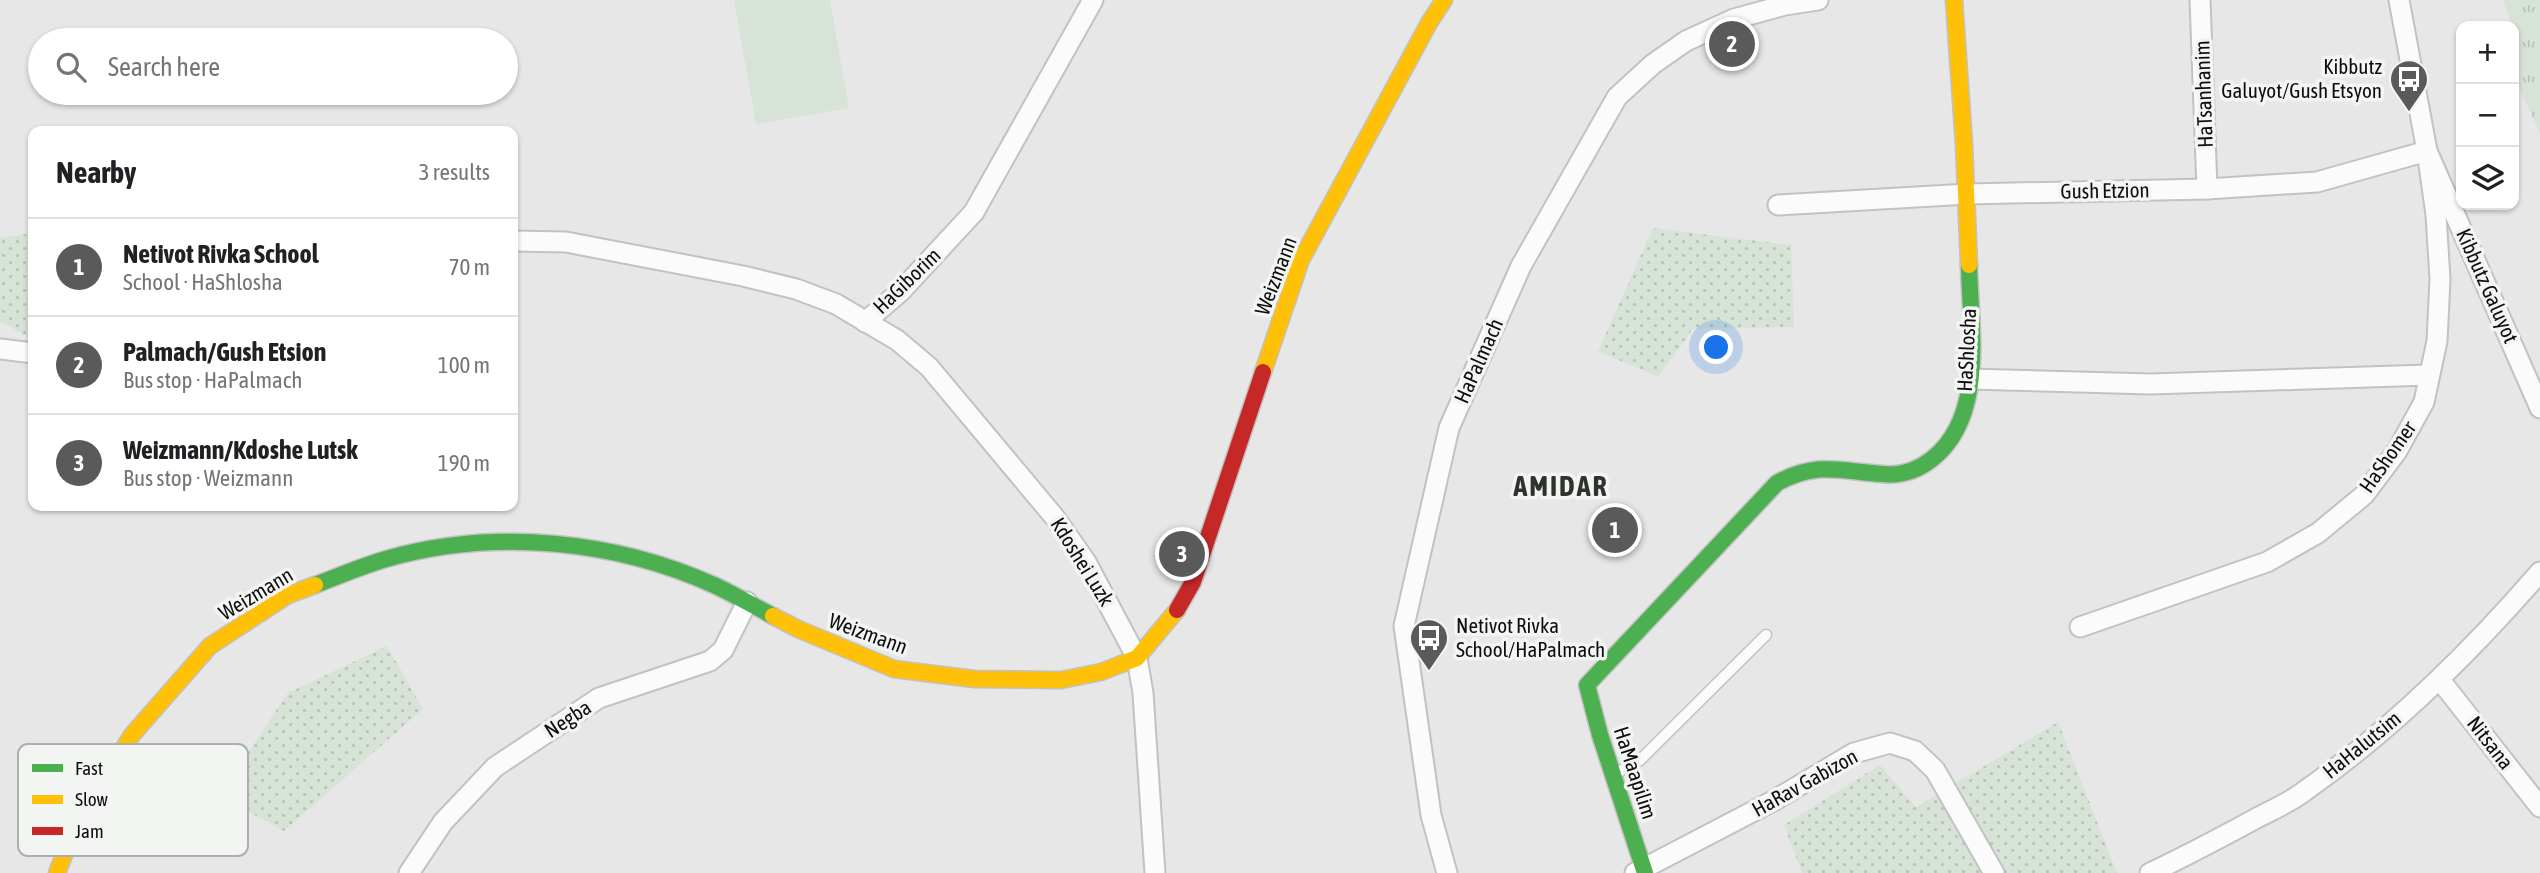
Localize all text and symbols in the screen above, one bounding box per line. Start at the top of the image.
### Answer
pin: 2 [1709,18,1755,70]
map controls [2456,21,2519,210]
button: + [2456,21,2519,84]
search box [28,28,518,105]
street label: HaTsanhanim [2189,40,2217,148]
icon: search [52,48,90,86]
text: Search here [108,52,220,82]
place label: Kibbutz Galuyot/Gush Etsyon [2221,54,2382,102]
bus stop icon: Kibbutz Galuyot/Gush Etsyon [2388,58,2430,113]
button: − [2456,84,2519,147]
button: layers [2456,147,2519,210]
text: Nearby [56,155,136,189]
text: 3 results [419,159,490,185]
street label: Gush Etzion [2060,177,2150,203]
street label: Kibbutz Galuyot [2452,225,2524,346]
street label: Weizmann [1249,233,1301,318]
text: Netivot Rivka School [123,239,319,269]
street label: HaGiborim [868,243,945,318]
text: 1 [74,254,84,280]
text: 70 m [449,254,490,280]
text: School · HaShlosha [123,269,283,295]
street label: HaShlosha [1952,308,1980,392]
street label: HaPalmach [1449,315,1507,407]
your location [1699,330,1733,364]
text: Palmach/Gush Etsion [123,337,326,367]
text: 2 [74,352,84,378]
text: 100 m [438,352,490,378]
text: Bus stop · HaPalmach [123,367,302,393]
street label: HaShomer [2354,415,2421,497]
text: Weizmann/Kdoshe Lutsk [123,435,358,465]
text: 3 [74,450,84,476]
text: 190 m [438,450,490,476]
text: Bus stop · Weizmann [123,465,293,491]
district label: AMIDAR [1512,470,1609,502]
pin: 1 [1592,504,1638,556]
street label: Kdoshei Luzk [1046,513,1119,610]
pin: 3 [1159,528,1205,580]
street label: Weizmann [214,562,297,624]
street label: Weizmann [826,608,911,658]
place label: Netivot Rivka School/HaPalmach [1456,613,1605,661]
bus stop icon: Netivot Rivka School/HaPalmach [1408,617,1450,672]
street label: Negba [540,694,595,742]
street label: HaHalutsim [2318,706,2405,783]
street label: Nitsana [2463,711,2519,774]
street label: HaMaapilim [1610,723,1662,822]
street label: HaRav Gabizon [1748,743,1861,821]
legend [18,744,248,856]
text: Fast [75,757,103,779]
text: Slow [75,788,109,810]
text: Jam [75,820,104,842]

